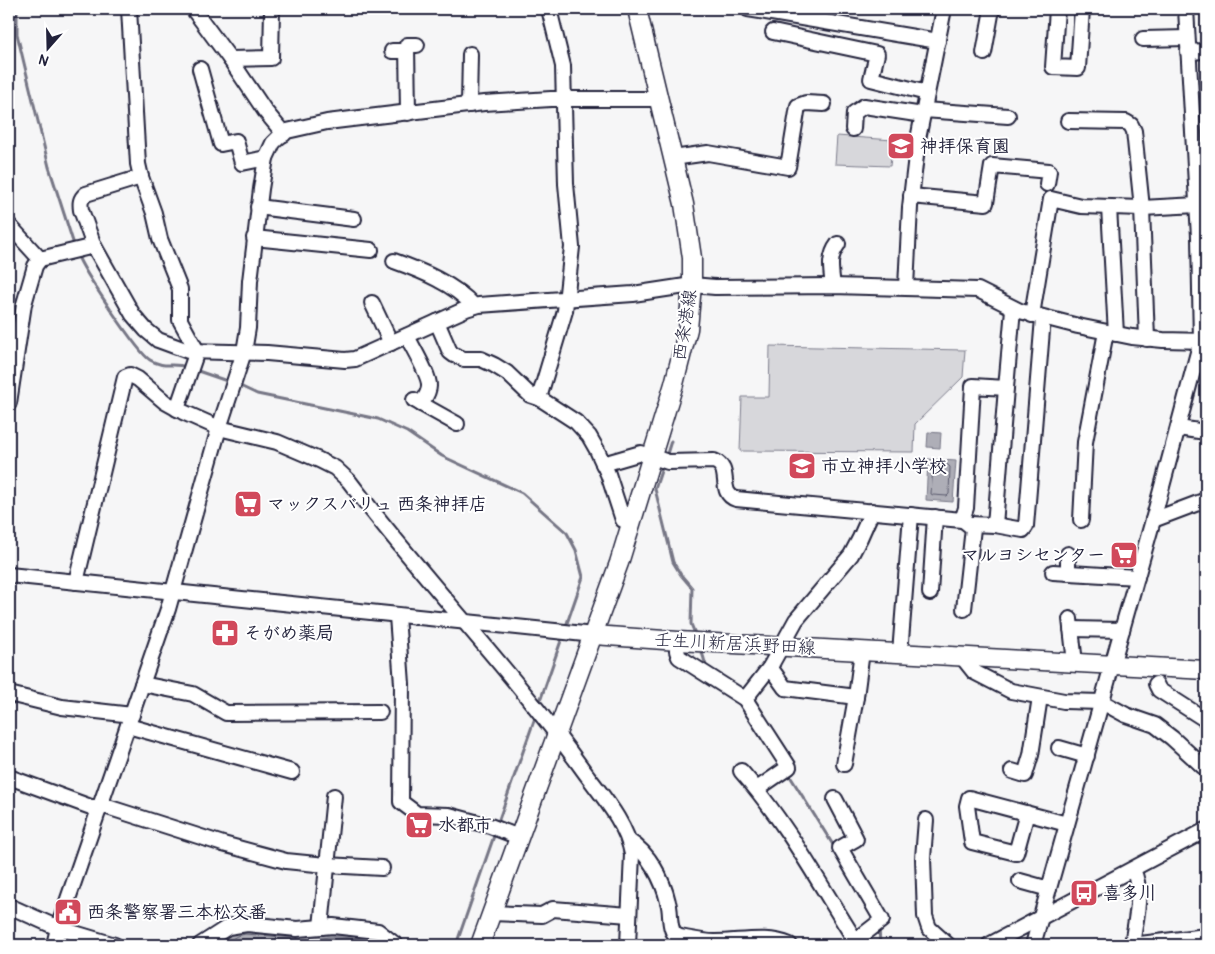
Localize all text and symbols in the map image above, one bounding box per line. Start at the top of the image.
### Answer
north arrow [22,22,72,72]
text: N [36,50,51,69]
school or university icon: 神拝保育園 [886,131,916,161]
place label: 神拝保育園 [920,135,1010,158]
street label: 西条港線 [668,288,702,362]
school or university icon: 市立神拝小学校 [787,451,817,481]
place label: 市立神拝小学校 [821,455,947,478]
supermarket icon: マックスバリュ 西条神拝店 [233,489,263,519]
place label: マックスバリュ 西条神拝店 [267,493,487,516]
supermarket icon: マルヨシセンター [1109,540,1139,570]
place label: マルヨシセンター [961,544,1105,567]
pharmacy icon: そがめ薬局 [210,618,240,648]
place label: そがめ薬局 [244,622,334,645]
street label: 壬生川新居浜野田線 [654,628,816,660]
supermarket icon: 水都市 [404,810,434,840]
place label: 水都市 [438,814,492,837]
bus stop icon: 喜多川 [1069,878,1099,908]
place label: 喜多川 [1103,882,1157,905]
public building icon: 西条警察署三本松交番 [53,897,83,927]
place label: 西条警察署三本松交番 [87,901,267,924]

